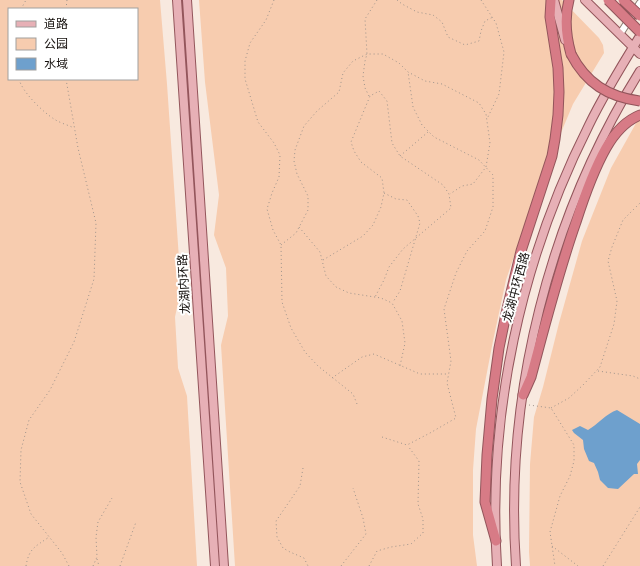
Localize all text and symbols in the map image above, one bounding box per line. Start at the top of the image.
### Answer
legend [8,8,138,80]
text: 道路 [44,16,68,30]
text: 公园 [44,36,68,50]
text: 水域 [44,56,68,70]
street label: 龙湖中环西路 [499,250,531,324]
street label: 龙湖内环路 [174,254,192,314]

